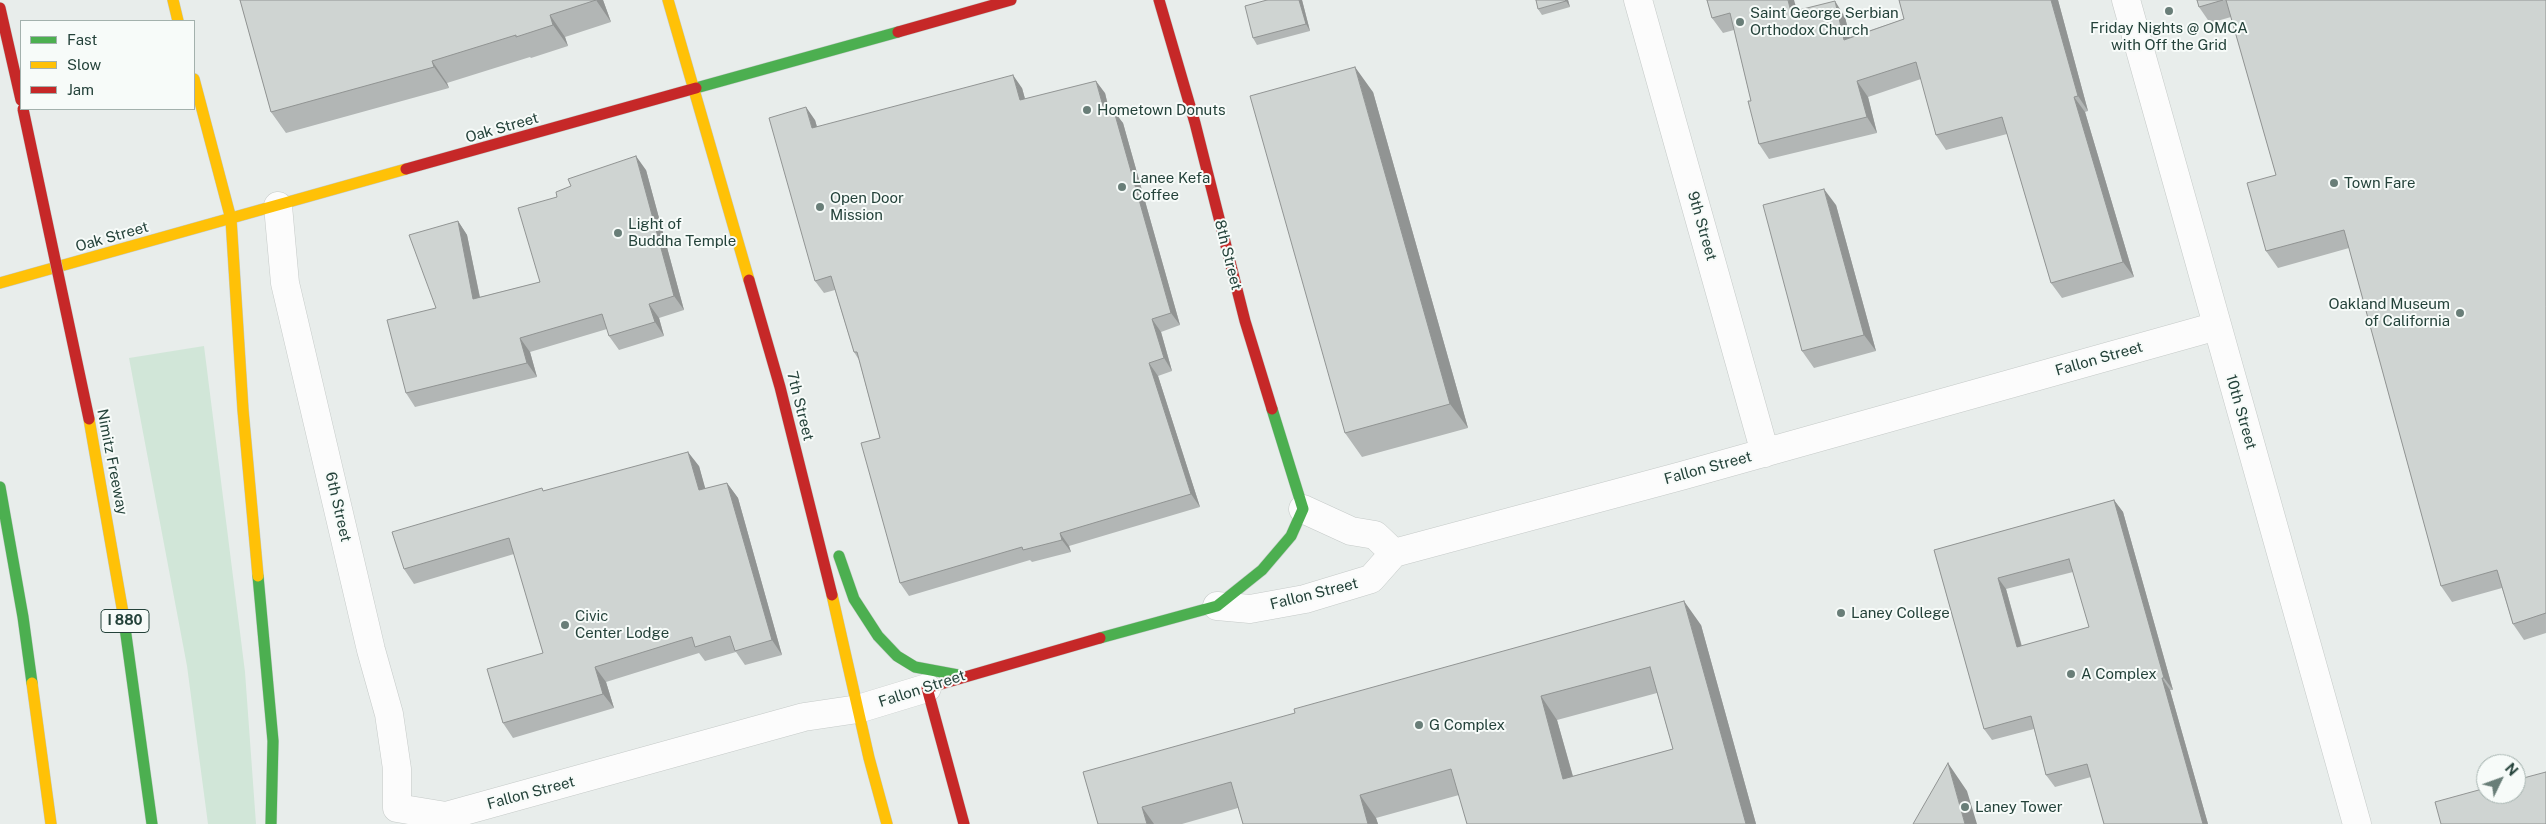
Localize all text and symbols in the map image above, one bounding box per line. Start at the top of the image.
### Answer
place label: Saint George Serbian Orthodox Church [1750,4,1899,39]
marker: Friday Nights @ OMCA with Off the Grid [2163,5,2175,17]
marker: Saint George Serbian Orthodox Church [1734,16,1746,28]
place label: Friday Nights @ OMCA with Off the Grid [2090,19,2248,54]
legend [20,20,195,110]
text: Fast [67,31,97,48]
text: Slow [67,56,101,73]
text: Jam [67,81,94,98]
place label: Hometown Donuts [1097,101,1226,119]
marker: Hometown Donuts [1081,104,1093,116]
street label: Oak Street [463,109,541,147]
place label: Lanee Kefa Coffee [1132,169,1210,204]
place label: Town Fare [2344,174,2416,192]
marker: Town Fare [2328,177,2340,189]
marker: Lanee Kefa Coffee [1116,181,1128,193]
place label: Open Door Mission [830,189,904,224]
street label: 9th Street [1684,189,1720,263]
marker: Open Door Mission [814,201,826,213]
place label: Light of Buddha Temple [628,215,736,250]
street label: Oak Street [73,218,151,256]
street label: 8th Street [1211,218,1245,292]
marker: Light of Buddha Temple [612,227,624,239]
place label: Oakland Museum of California [2329,295,2450,330]
marker: Oakland Museum of California [2454,307,2466,319]
street label: Fallon Street [2053,338,2145,380]
street label: 7th Street [783,369,817,443]
street label: 10th Street [2222,372,2260,452]
street label: Nimitz Freeway [93,407,131,517]
street label: Fallon Street [1662,448,1754,488]
street label: 6th Street [321,470,355,544]
street label: Fallon Street [1268,574,1360,614]
place label: Laney College [1851,604,1950,622]
place label: Civic Center Lodge [575,607,669,642]
marker: Laney College [1835,607,1847,619]
road number: I 880 [101,610,149,632]
marker: Civic Center Lodge [559,619,571,631]
place label: A Complex [2081,665,2157,683]
street label: Fallon Street [876,667,968,711]
marker: A Complex [2065,668,2077,680]
place label: G Complex [1429,716,1505,734]
marker: G Complex [1413,719,1425,731]
north arrow [2476,754,2526,804]
text: N [2502,760,2521,779]
street label: Fallon Street [485,773,577,813]
place label: Laney Tower [1975,798,2063,816]
marker: Laney Tower [1959,801,1971,813]

